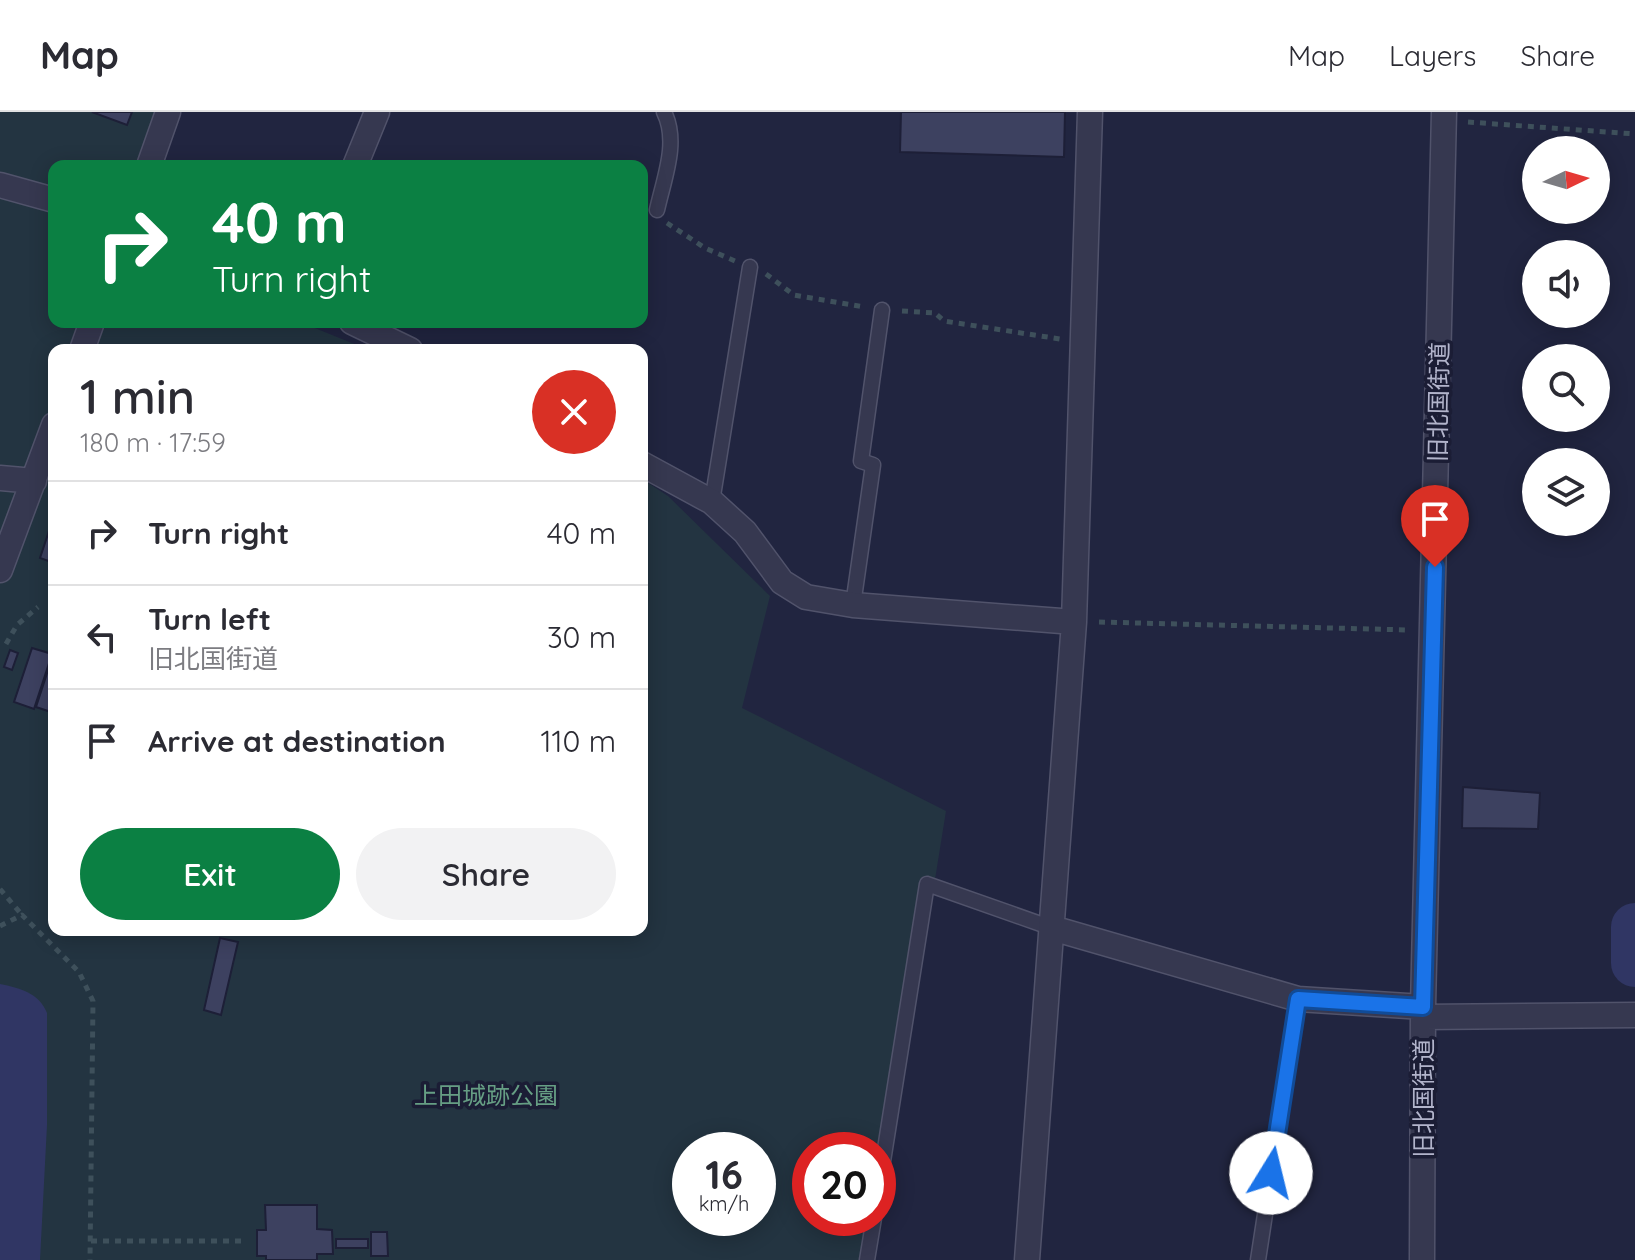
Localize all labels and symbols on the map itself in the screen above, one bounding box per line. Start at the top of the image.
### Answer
north arrow [1522,136,1610,224]
street label: 旧北国街道 [1422,342,1454,462]
pin [1401,485,1469,567]
street label: 旧北国街道 [1408,1038,1438,1158]
park label: 上田城跡公園 [414,1080,558,1110]
position arrow [1229,1131,1313,1215]
speed limit sign: 20 [792,1132,896,1236]

